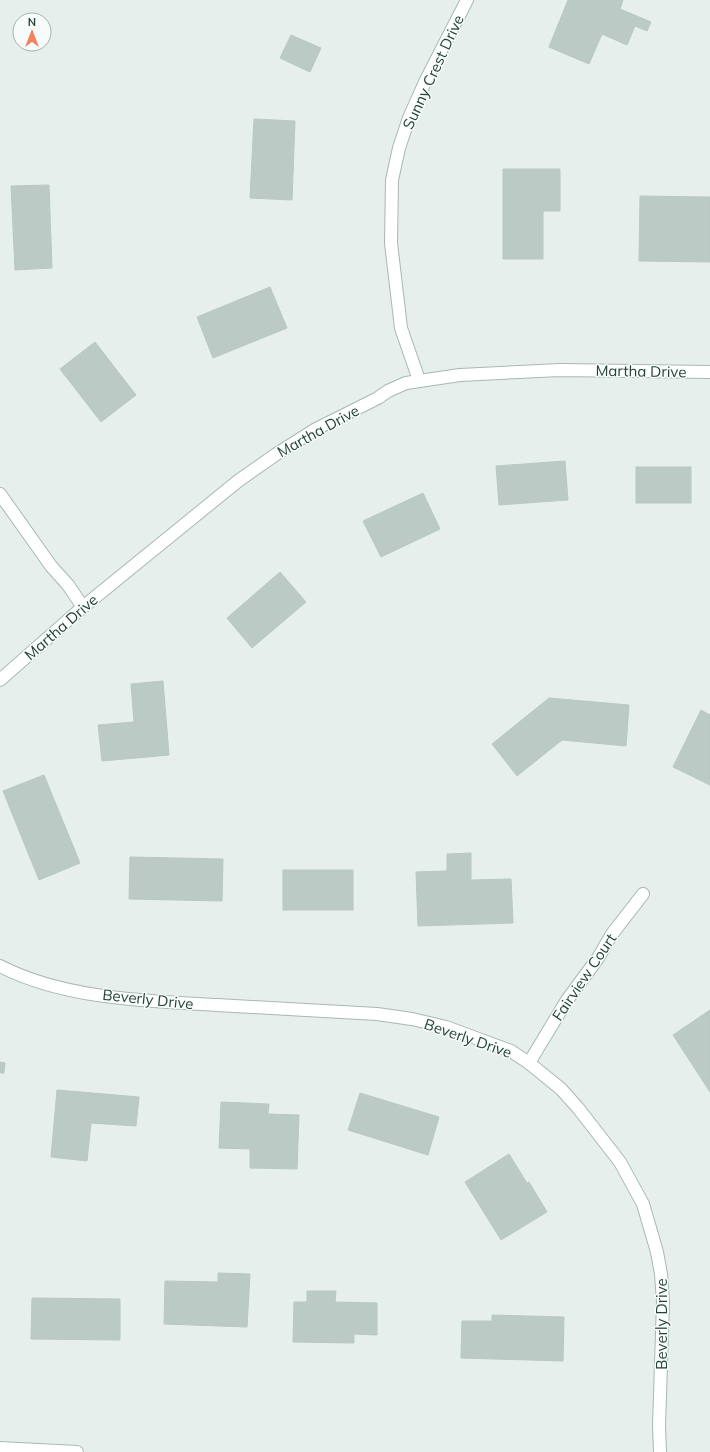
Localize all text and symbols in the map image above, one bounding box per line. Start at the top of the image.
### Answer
north arrow [12,12,52,52]
street label: Sunny Crest Drive [398,12,468,132]
text: N [28,15,36,29]
street label: Martha Drive [595,361,687,381]
street label: Martha Drive [274,401,362,461]
street label: Martha Drive [20,590,102,664]
street label: Fairview Court [548,930,620,1024]
street label: Beverly Drive [102,985,194,1013]
street label: Beverly Drive [422,1014,514,1062]
street label: Beverly Drive [652,1278,671,1370]

